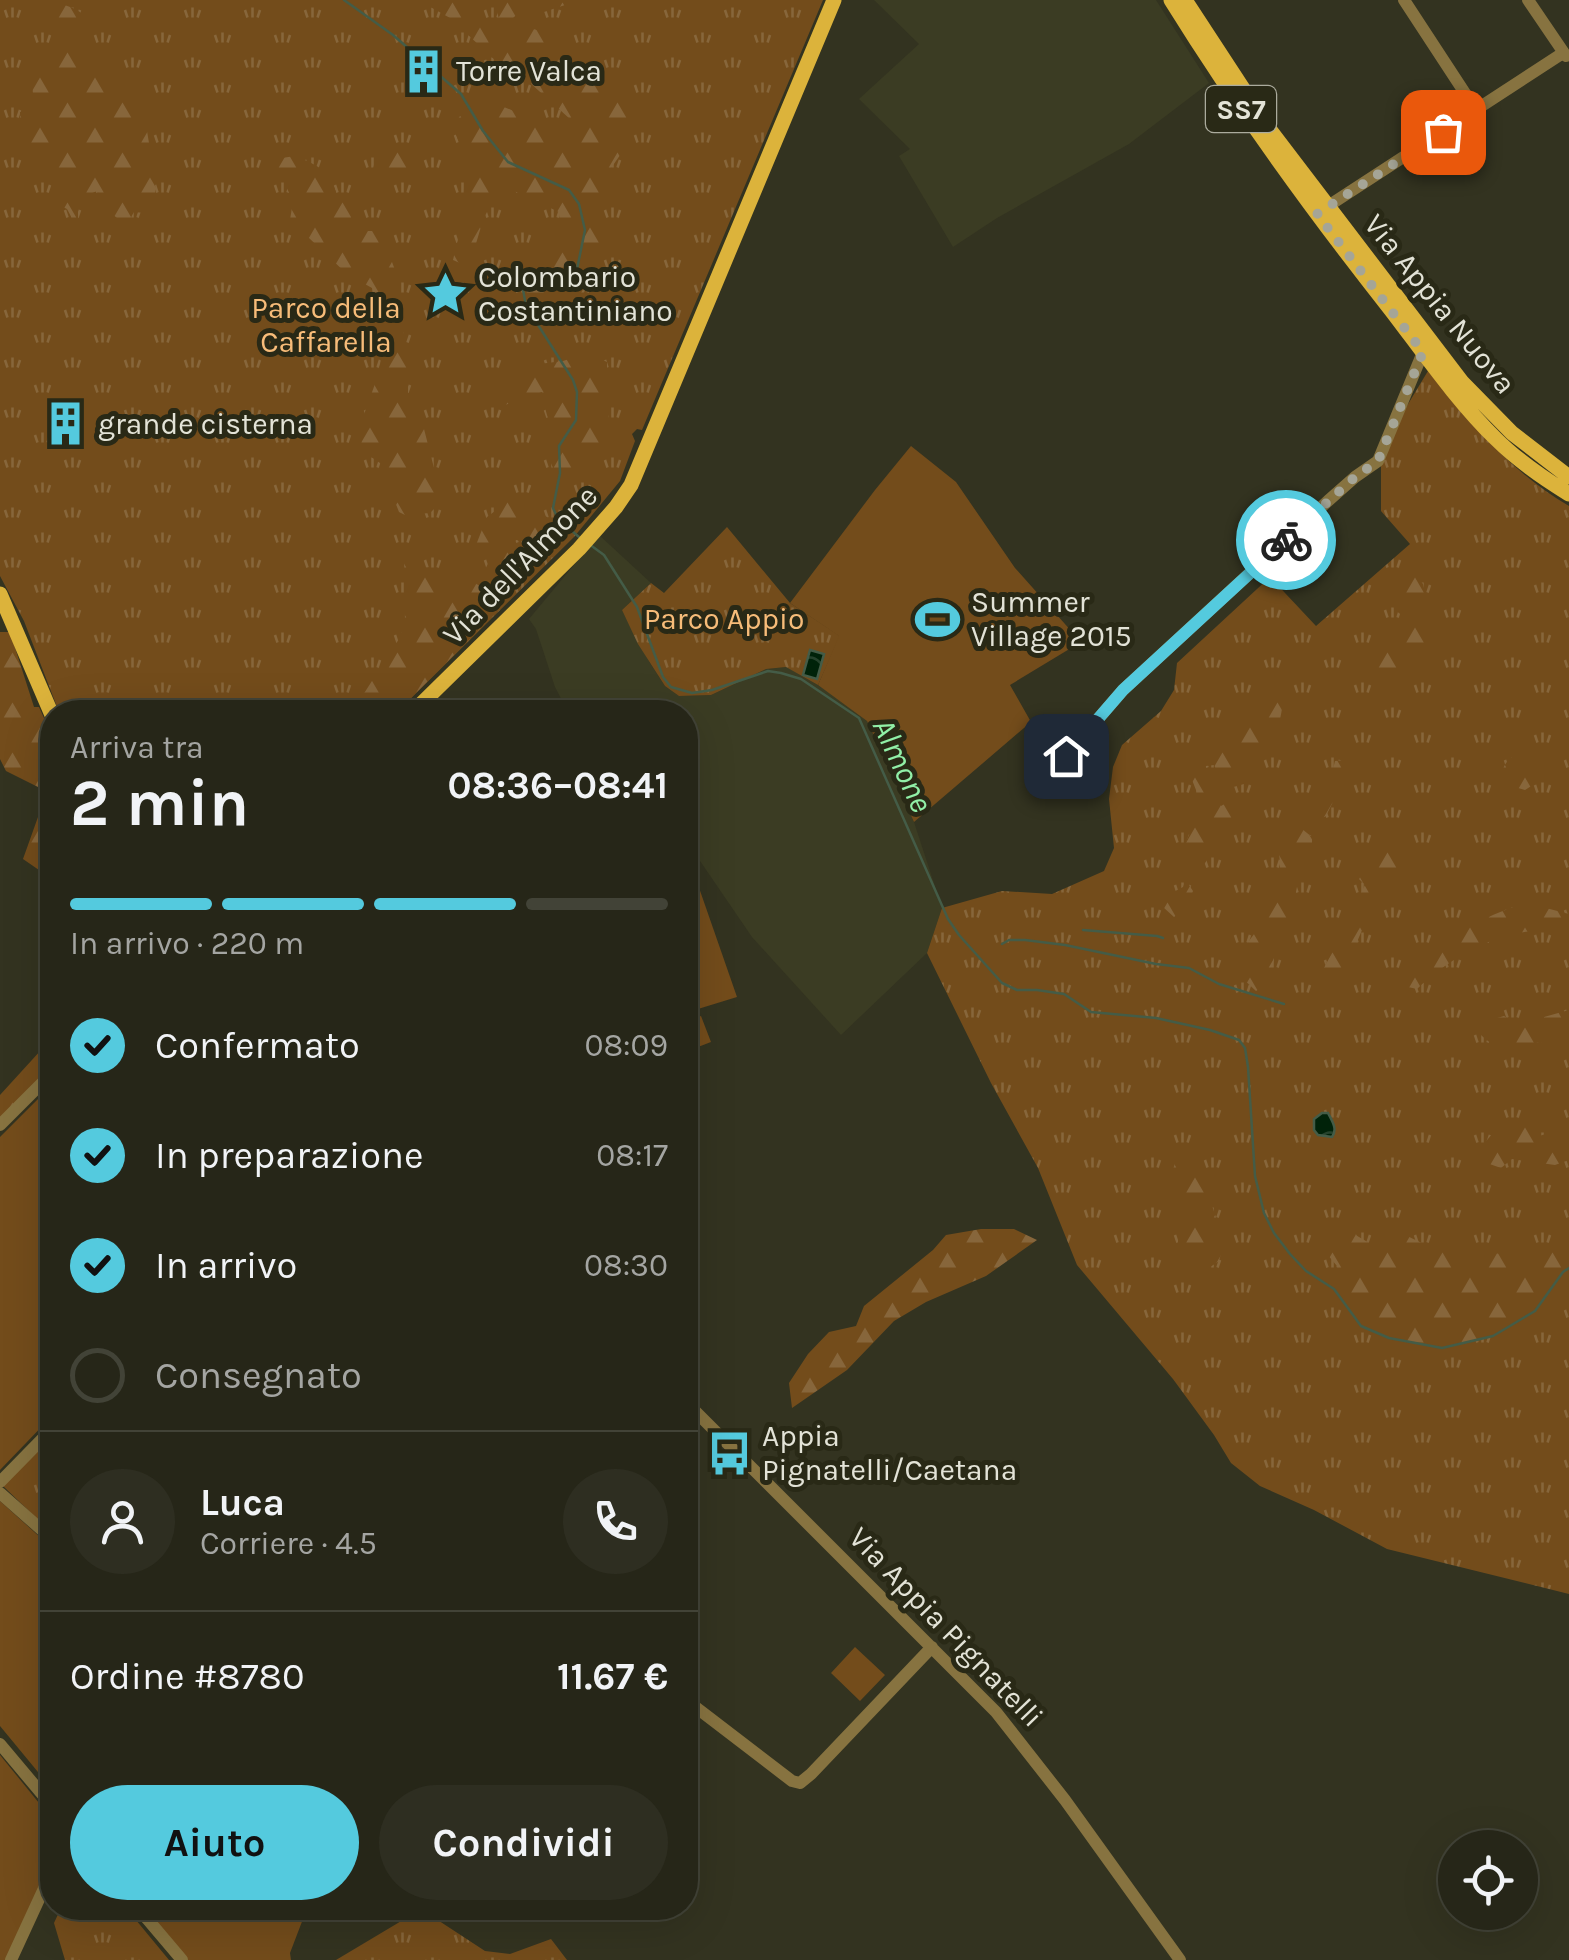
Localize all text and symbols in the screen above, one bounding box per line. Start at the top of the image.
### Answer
building icon: Torre Valca [399,47,447,95]
place label: Torre Valca [456,53,602,89]
road number: SS7 [1206,86,1276,132]
pin [1401,90,1486,175]
icon: bag [1416,105,1471,160]
street label: Via Appia Nuova [1356,207,1524,401]
place label: Colombario Costantiniano [478,259,673,329]
place icon: Colombario Costantiniano [421,270,469,318]
park label: Parco della Caffarella [251,290,401,360]
building icon: grande cisterna [41,400,89,448]
place label: grande cisterna [98,406,313,442]
street label: Via dell'Almone [435,478,605,652]
courier [1236,490,1336,590]
icon: bike [1259,513,1314,568]
place label: Summer Village 2015 [971,584,1132,654]
sports icon: Summer Village 2015 [914,595,962,643]
park label: Parco Appio [644,601,804,637]
water label: Almone [865,712,940,818]
pin [1024,714,1109,799]
text: Arriva tra [70,729,204,766]
icon: home [1039,729,1094,784]
text: 08:36–08:41 [448,763,668,808]
text: 2 min [70,765,249,841]
text: In arrivo · 220 m [70,925,304,962]
icon: check [70,1018,125,1073]
text: Confermato [155,1023,360,1068]
text: 08:09 [584,1027,668,1064]
icon: check [70,1128,125,1183]
text: In preparazione [155,1133,423,1178]
text: 08:17 [596,1137,668,1174]
icon: check [70,1238,125,1293]
text: In arrivo [155,1243,297,1288]
text: 08:30 [584,1247,668,1284]
text: Consegnato [155,1353,362,1398]
place label: Appia Pignatelli/Caetana [762,1418,1017,1488]
bus stop icon: Appia Pignatelli/Caetana [705,1429,753,1477]
button: person [70,1469,175,1574]
button: phone [563,1469,668,1574]
text: Luca [200,1480,285,1525]
street label: Via Appia Pignatelli [841,1520,1051,1734]
text: Corriere · 4.5 [200,1525,377,1562]
text: Ordine #8780 [70,1654,304,1699]
text: 11.67 € [557,1654,668,1699]
button: Aiuto [70,1785,359,1900]
button: Condividi [379,1785,668,1900]
map controls [1438,1830,1538,1930]
button: locate [1438,1830,1538,1930]

